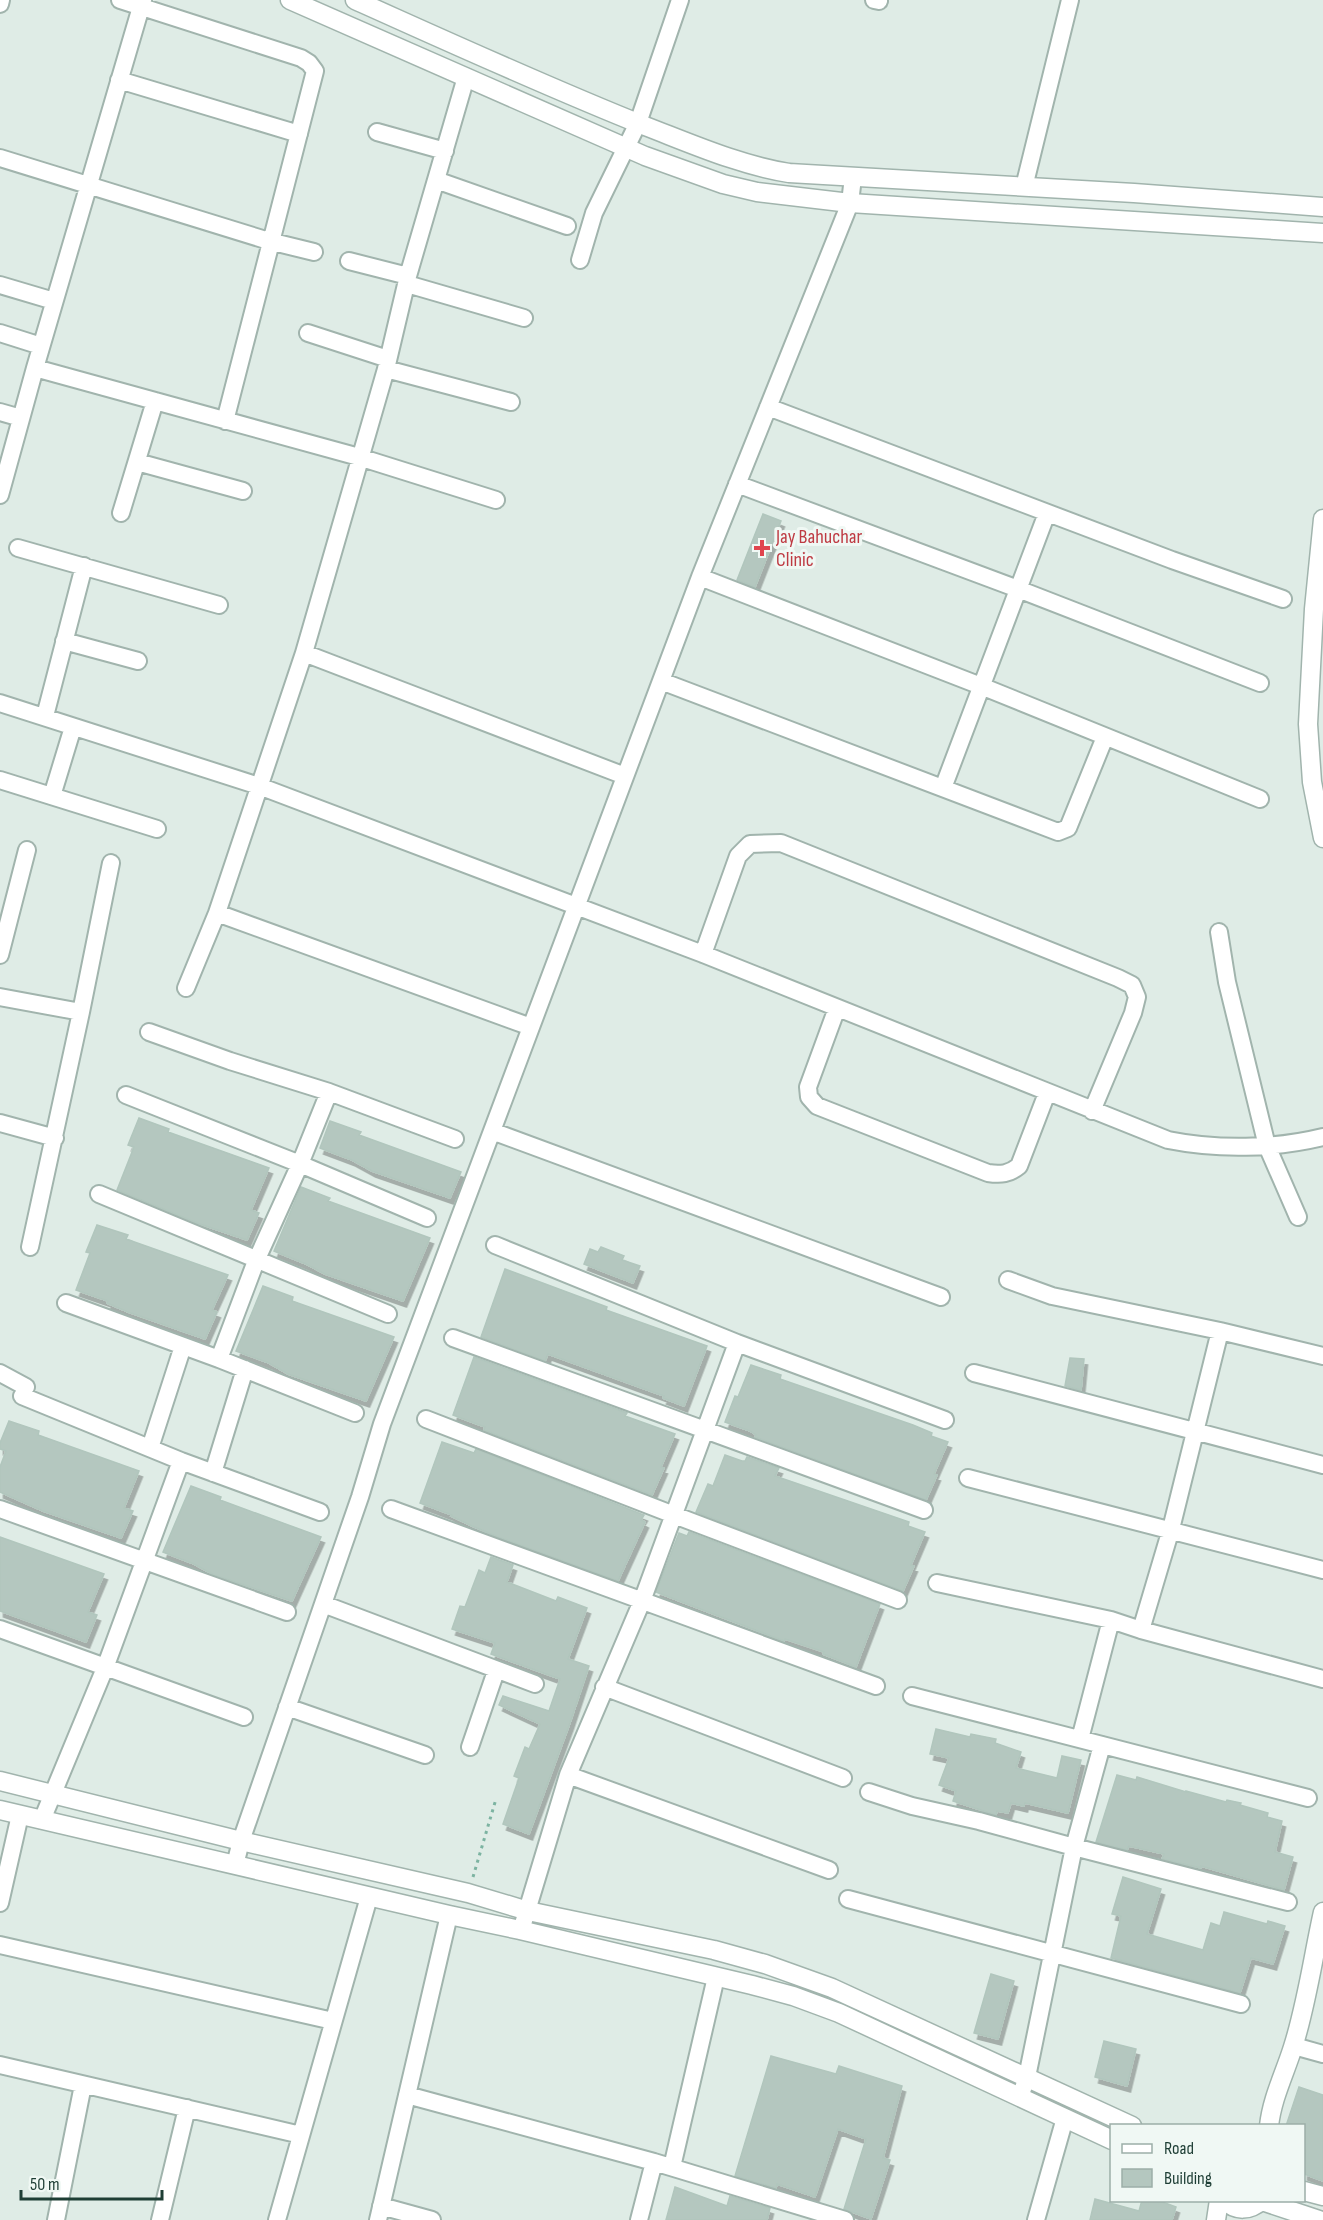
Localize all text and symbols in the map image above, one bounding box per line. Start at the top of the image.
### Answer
place label: Jay Bahuchar Clinic [775,525,862,572]
marker: Jay Bahuchar Clinic [753,539,771,557]
legend [1110,2124,1305,2202]
text: Road [1164,2138,1194,2159]
scale bar [21,2163,162,2201]
text: Building [1164,2168,1212,2189]
text: 50 m [30,2174,60,2195]

